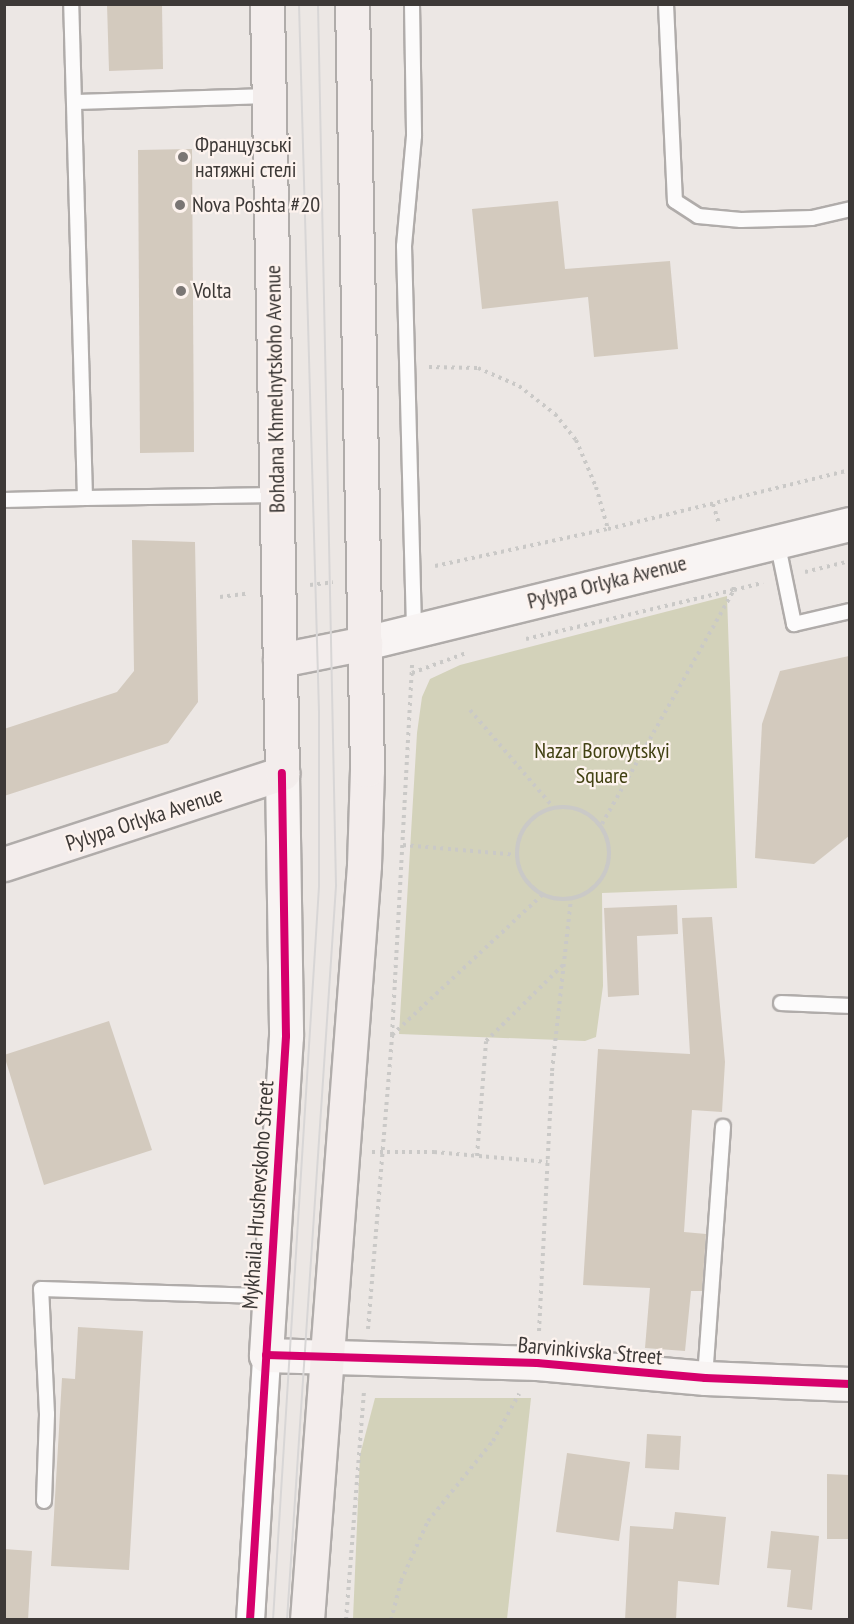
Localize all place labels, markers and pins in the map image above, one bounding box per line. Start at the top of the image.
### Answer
place label: Французські натяжні стелі [195,131,297,182]
marker: Французські натяжні стелі [176,150,190,164]
place label: Nova Poshta #20 [192,192,320,218]
marker: Nova Poshta #20 [173,198,187,212]
place label: Volta [193,278,232,304]
marker: Volta [174,284,188,298]

